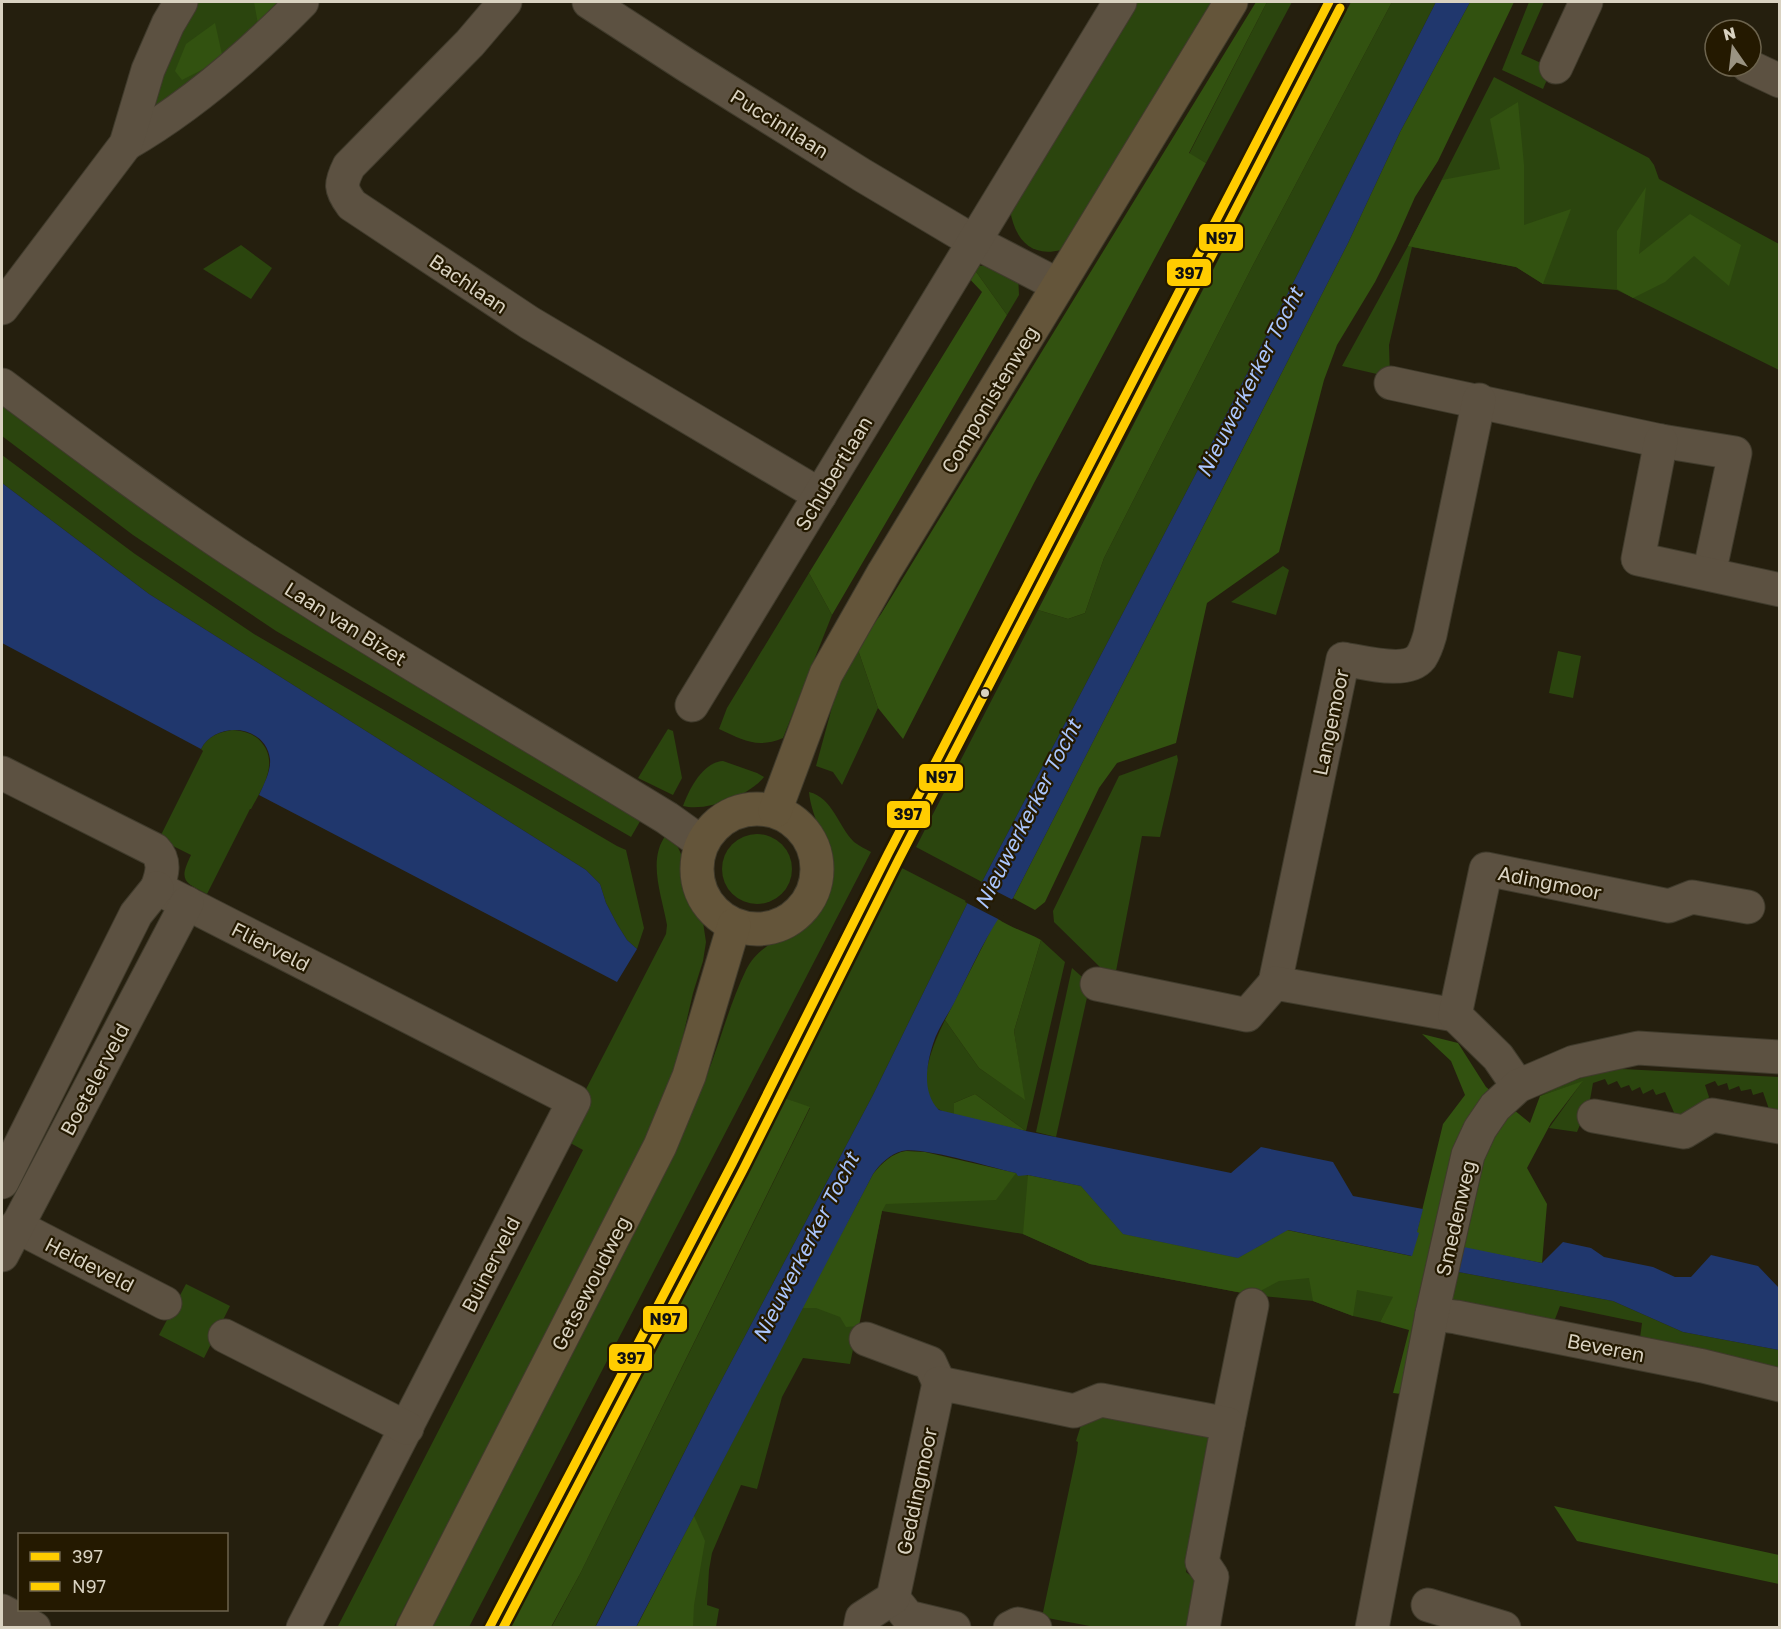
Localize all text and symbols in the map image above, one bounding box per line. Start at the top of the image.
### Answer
north arrow [1703,18,1763,78]
text: N [1721,22,1738,45]
street label: Puccinilaan [726,83,834,163]
line badge: N97 [1198,223,1244,252]
text: N97 [1205,228,1237,248]
street label: Bachlaan [425,248,513,318]
line badge: 397 [1166,258,1212,287]
text: 397 [1175,263,1204,283]
water label: Nieuwerkerker Tocht [1190,281,1309,481]
street label: Componistenweg [936,321,1042,477]
street label: Schubertlaan [789,411,877,535]
street label: Laan van Bizet [281,576,411,670]
street label: Langemoor [1307,666,1353,778]
unlabelled marker [979,687,991,699]
water label: Nieuwerkerker Tocht [968,713,1087,913]
line badge: N97 [918,763,964,792]
text: N97 [925,767,957,787]
line badge: 397 [886,800,931,829]
text: 397 [894,804,923,824]
street label: Adingmoor [1496,860,1604,904]
street label: Flierveld [228,916,314,976]
street label: Boetelerveld [54,1019,134,1139]
water label: Nieuwerkerker Tocht [746,1146,865,1346]
street label: Smedenweg [1430,1158,1480,1278]
street label: Buinerveld [456,1212,524,1316]
street label: Getsewoudweg [546,1212,634,1354]
street label: Heideveld [42,1231,138,1297]
line badge: N97 [642,1305,688,1333]
text: N97 [649,1309,681,1329]
street label: Beveren [1565,1328,1647,1366]
line badge: 397 [608,1343,653,1372]
text: 397 [617,1348,646,1368]
street label: Geddingmoor [891,1425,941,1557]
legend [18,1533,228,1611]
text: 397 [72,1545,103,1567]
text: N97 [72,1575,106,1597]

